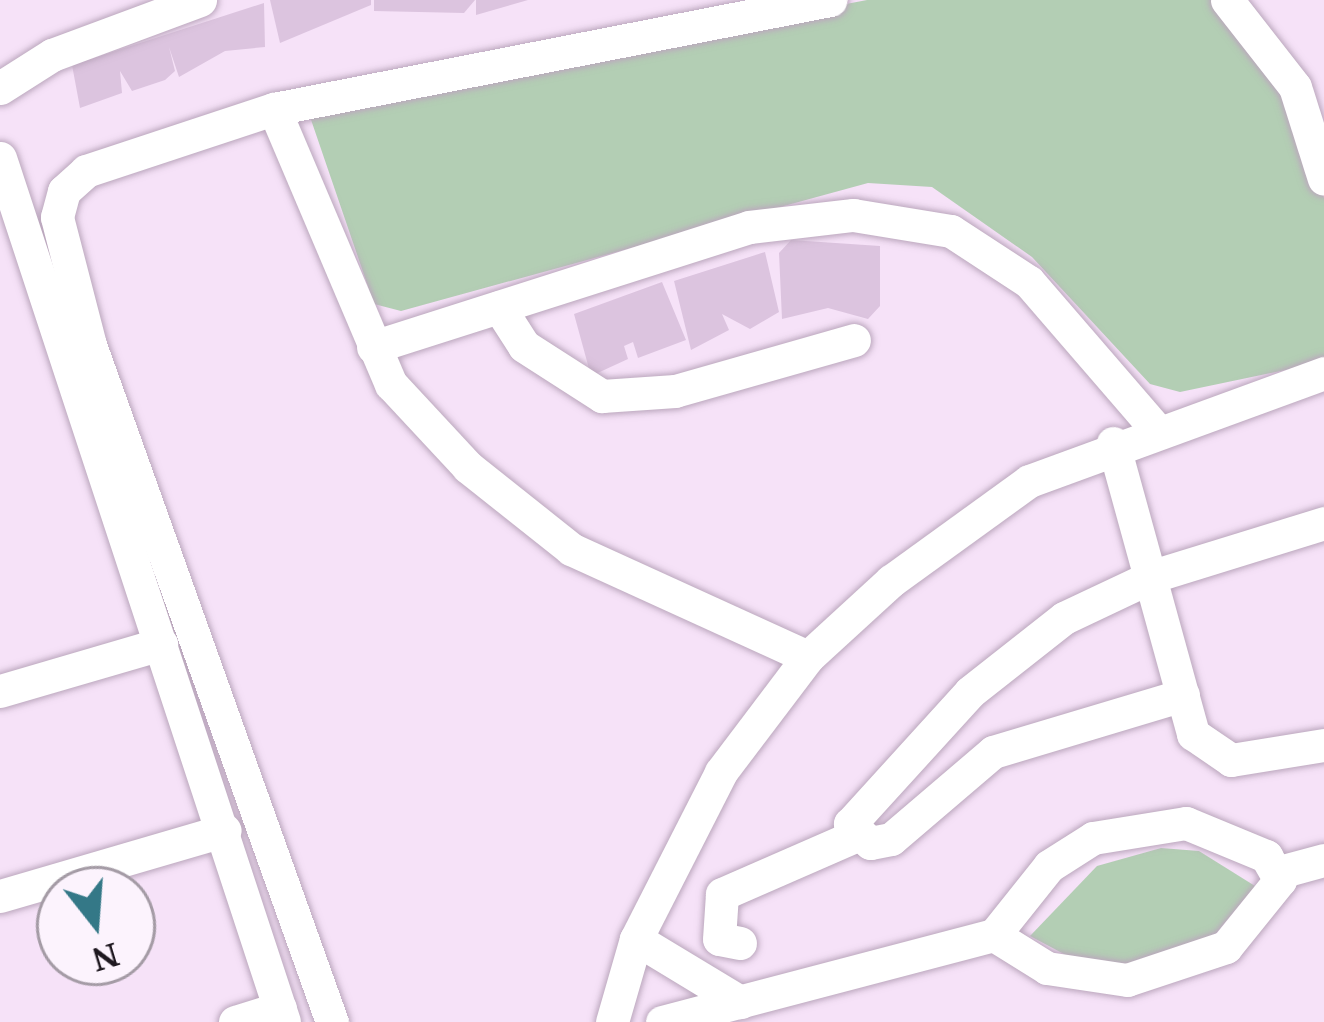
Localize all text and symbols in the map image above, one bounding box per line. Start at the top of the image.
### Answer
north arrow [36,866,156,986]
text: N [87,933,125,983]

